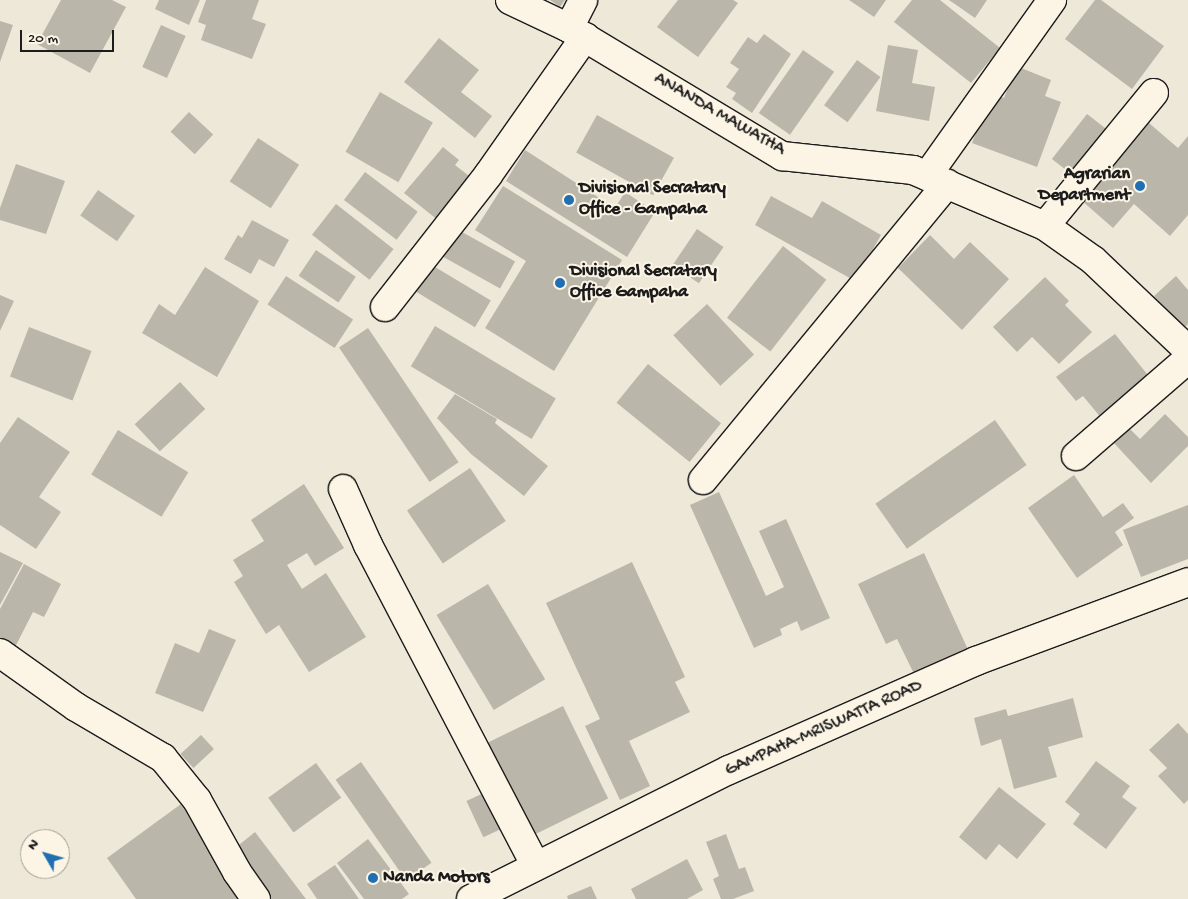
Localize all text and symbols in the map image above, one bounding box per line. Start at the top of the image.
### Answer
scale bar [22,20,116,52]
text: 20 m [28,30,58,48]
street label: ANANDA MAWATHA [649,69,789,161]
place label: Agrarian Department [1038,165,1130,208]
place label: Divisional Secratary Office - Gampaha [579,179,726,222]
marker: Agrarian Department [1134,180,1146,192]
marker: Divisional Secratary Office - Gampaha [563,194,575,206]
place label: Divisional Secratary Office Gampaha [570,262,717,304]
marker: Divisional Secratary Office Gampaha [554,277,566,289]
street label: GAMPAHA-MRISWATTA ROAD [722,676,926,782]
north arrow [20,829,70,879]
text: N [24,836,43,854]
place label: Nanda Motors [383,867,490,889]
marker: Nanda Motors [367,872,379,884]

